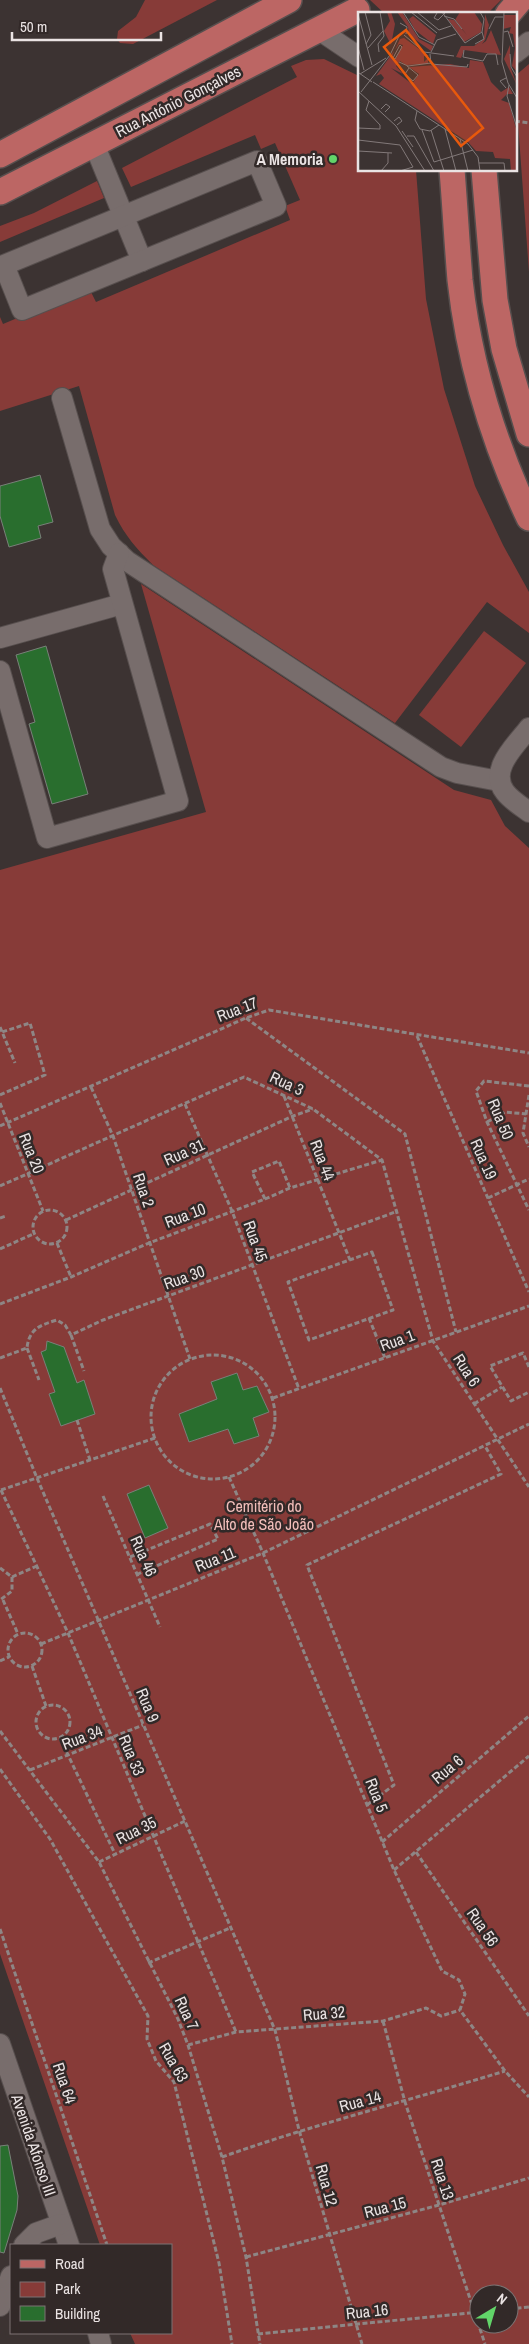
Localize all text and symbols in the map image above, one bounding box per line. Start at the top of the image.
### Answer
scale bar [12,10,161,42]
inset map [358,12,516,171]
text: 50 m [20,16,47,37]
street label: Rua António Gonçalves [112,60,244,142]
place label: A Memoria [256,148,324,170]
marker: A Memoria [327,153,339,165]
street label: Rua 17 [213,991,261,1027]
street label: Rua 3 [266,1066,308,1100]
street label: Rua 50 [483,1095,519,1143]
street label: Rua 20 [14,1129,50,1177]
street label: Rua 31 [160,1133,208,1171]
street label: Rua 19 [465,1135,503,1183]
street label: Rua 44 [305,1136,341,1184]
street label: Rua 2 [128,1170,160,1210]
street label: Rua 10 [161,1197,209,1233]
street label: Rua 45 [238,1217,274,1265]
street label: Rua 30 [160,1259,208,1295]
street label: Rua 1 [377,1323,418,1356]
street label: Rua 6 [448,1349,486,1391]
park label: Cemitério do Alto de São João [213,1495,314,1535]
street label: Rua 46 [125,1532,163,1580]
street label: Rua 11 [192,1541,239,1577]
street label: Rua 9 [131,1685,165,1725]
street label: Rua 34 [58,1719,106,1755]
street label: Rua 33 [114,1731,150,1779]
street label: Rua 6 [427,1749,467,1789]
street label: Rua 5 [360,1775,394,1815]
street label: Rua 35 [112,1811,160,1849]
street label: Rua 56 [462,1903,504,1951]
street label: Rua 7 [170,1992,204,2034]
street label: Rua 32 [302,2000,346,2026]
street label: Rua 63 [154,2038,194,2086]
street label: Rua 64 [48,2059,82,2107]
street label: Rua 14 [337,2085,383,2117]
street label: Avenida Afonso III [6,2090,62,2199]
street label: Rua 13 [426,2155,460,2203]
street label: Rua 12 [311,2162,343,2208]
street label: Rua 15 [362,2191,408,2223]
legend [10,2244,172,2334]
text: Road [55,2253,84,2274]
text: Park [55,2278,81,2299]
north arrow [469,2284,519,2334]
text: N [493,2289,511,2308]
street label: Rua 16 [345,2298,389,2324]
text: Building [55,2303,100,2324]

